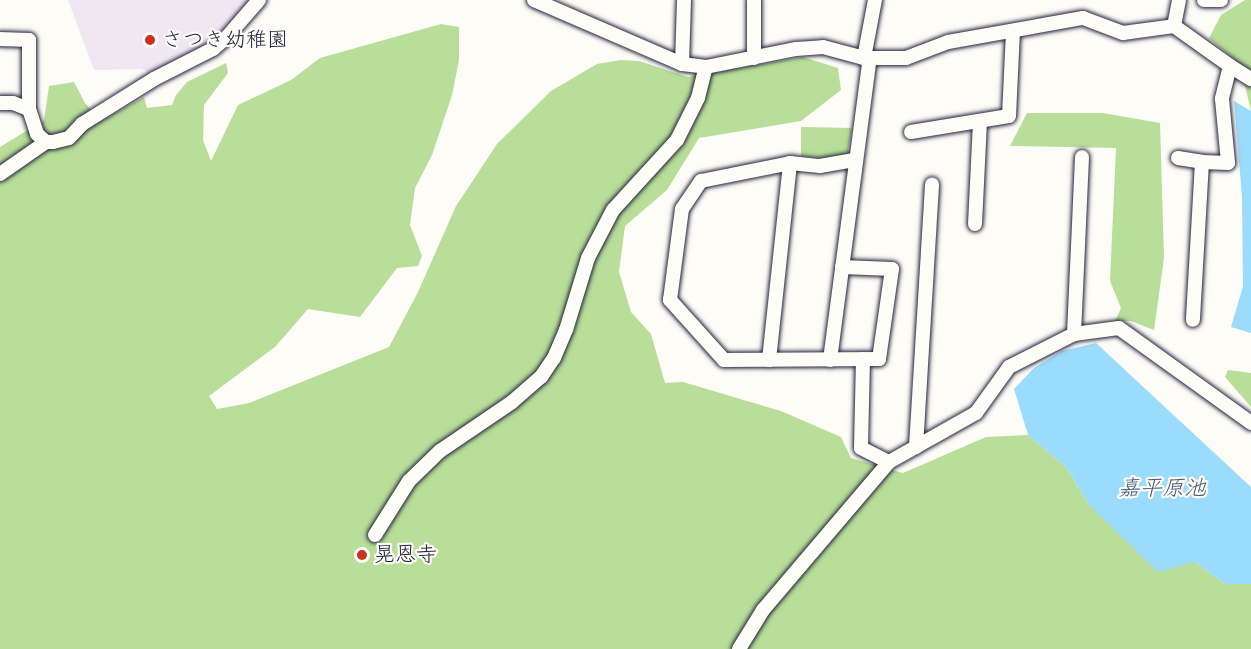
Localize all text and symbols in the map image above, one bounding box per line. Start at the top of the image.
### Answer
place label: さつき幼稚園 [162,27,288,53]
marker: さつき幼稚園 [143,33,157,47]
water label: 嘉平原池 [1118,476,1206,502]
place label: 晃恩寺 [374,542,437,568]
marker: 晃恩寺 [355,548,369,562]

